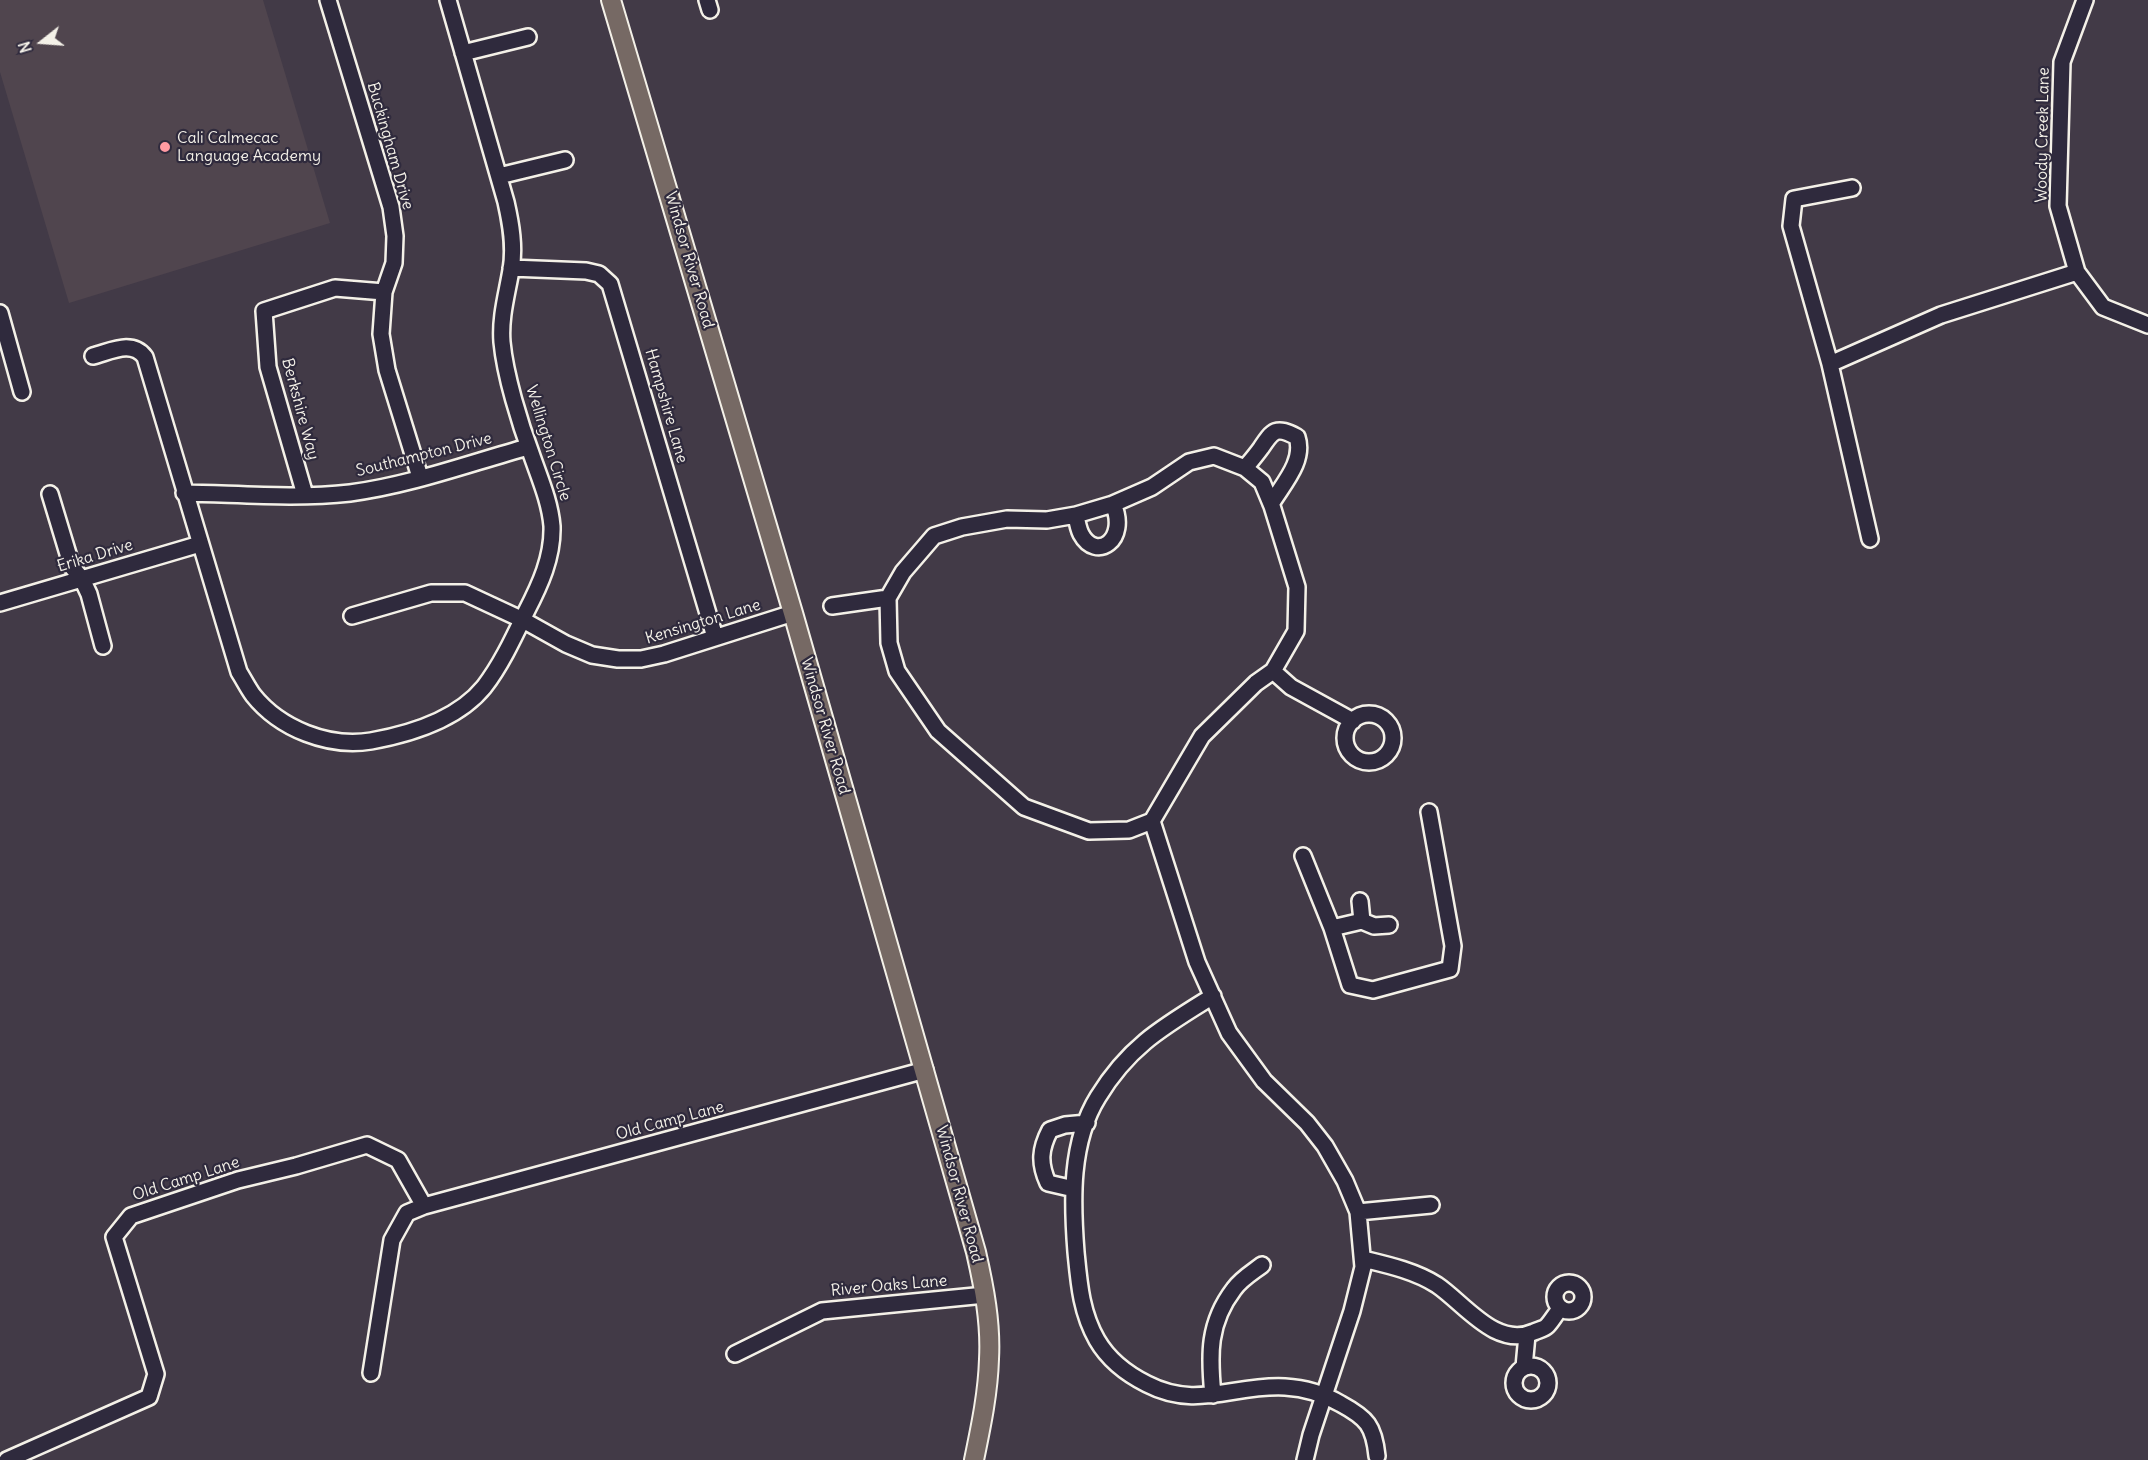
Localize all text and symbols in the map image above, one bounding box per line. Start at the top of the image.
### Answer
north arrow [12,12,72,72]
text: N [14,39,36,55]
street label: Woody Creek Lane [2032,67,2054,203]
street label: Buckingham Drive [363,80,417,212]
place label: Cali Calmecac Language Academy [177,128,321,166]
marker: Cali Calmecac Language Academy [158,140,172,154]
street label: Windsor River Road [660,189,718,331]
street label: Hampshire Lane [641,347,691,465]
street label: Berkshire Way [277,356,323,462]
street label: Wellington Circle [521,383,575,503]
street label: Southampton Drive [354,429,494,481]
street label: Erika Drive [55,535,135,577]
street label: Kensington Lane [643,595,763,649]
street label: Windsor River Road [796,655,854,797]
street label: Old Camp Lane [614,1097,726,1145]
street label: Windsor River Road [931,1123,987,1265]
street label: Old Camp Lane [130,1153,242,1205]
street label: River Oaks Lane [830,1271,948,1301]

